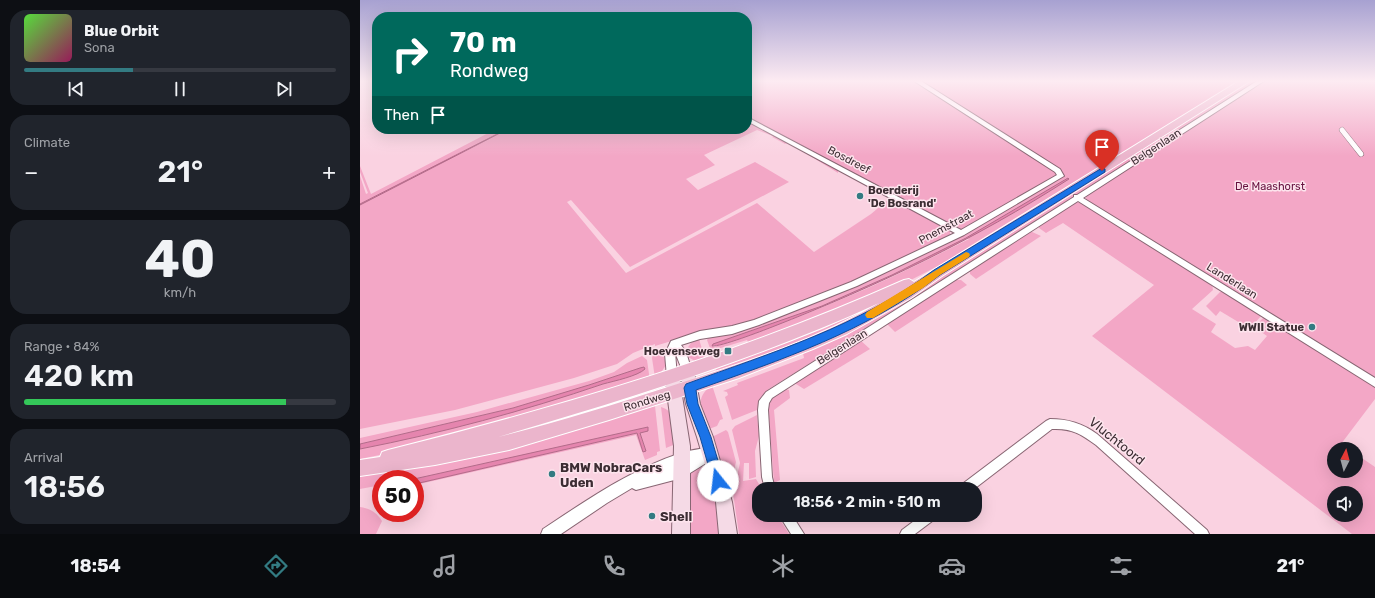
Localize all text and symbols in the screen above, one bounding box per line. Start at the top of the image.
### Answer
text: Blue Orbit [84,22,159,40]
text: 70 m [450,26,517,59]
icon: right [384,28,436,80]
text: Sona [84,40,115,55]
text: Rondweg [450,60,529,82]
icon: previous [65,78,87,100]
icon: pause [169,78,191,100]
icon: next [273,78,295,100]
icon: arrive [427,104,449,126]
text: Then [384,106,419,124]
street label: Belgenlaan [1129,126,1183,168]
pin [1085,130,1119,171]
text: Climate [24,135,70,150]
icon: arrive [1091,136,1113,158]
street label: Bosdreef [825,143,873,177]
text: 21° [158,154,203,190]
text: − [24,159,38,186]
text: + [322,159,336,186]
park label: De Maashorst [1235,180,1306,193]
place label: Boerderij 'De Bosrand' [868,184,936,210]
marker: Boerderij 'De Bosrand' [855,191,865,201]
street label: Pnemstraat [916,207,976,247]
text: 40 [145,228,215,290]
street label: Landerlaan [1204,260,1260,302]
text: km/h [164,285,196,300]
place label: WWII Statue [1239,321,1304,334]
marker: WWII Statue [1307,322,1317,332]
street label: Belgenlaan [814,326,870,368]
text: Range · 84% [24,339,100,354]
place label: Hoevenseweg [644,345,720,358]
marker: Hoevenseweg [723,346,733,356]
text: 420 km [24,358,134,394]
street label: Rondweg [622,388,672,414]
street label: Vluchtoord [1086,414,1148,468]
north arrow [1327,442,1363,478]
map controls [1327,442,1363,522]
text: Arrival [24,450,63,465]
place label: BMW NobraCars Uden [560,460,662,490]
position arrow [697,460,739,502]
text: 18:56 [24,469,105,505]
marker: BMW NobraCars Uden [547,469,557,479]
speed limit sign: 50 [372,470,424,522]
button: sound [1327,486,1363,522]
text: 18:56 · 2 min · 510 m [793,493,941,511]
place label: Shell [660,509,692,524]
marker: Shell [647,511,657,521]
icon: directions [262,552,290,580]
icon: music [431,552,459,580]
icon: phone [600,552,628,580]
icon: climate [769,552,797,580]
icon: car [938,552,966,580]
icon: filters [1107,552,1135,580]
text: 18:54 [71,555,121,577]
text: 21° [1276,555,1304,577]

